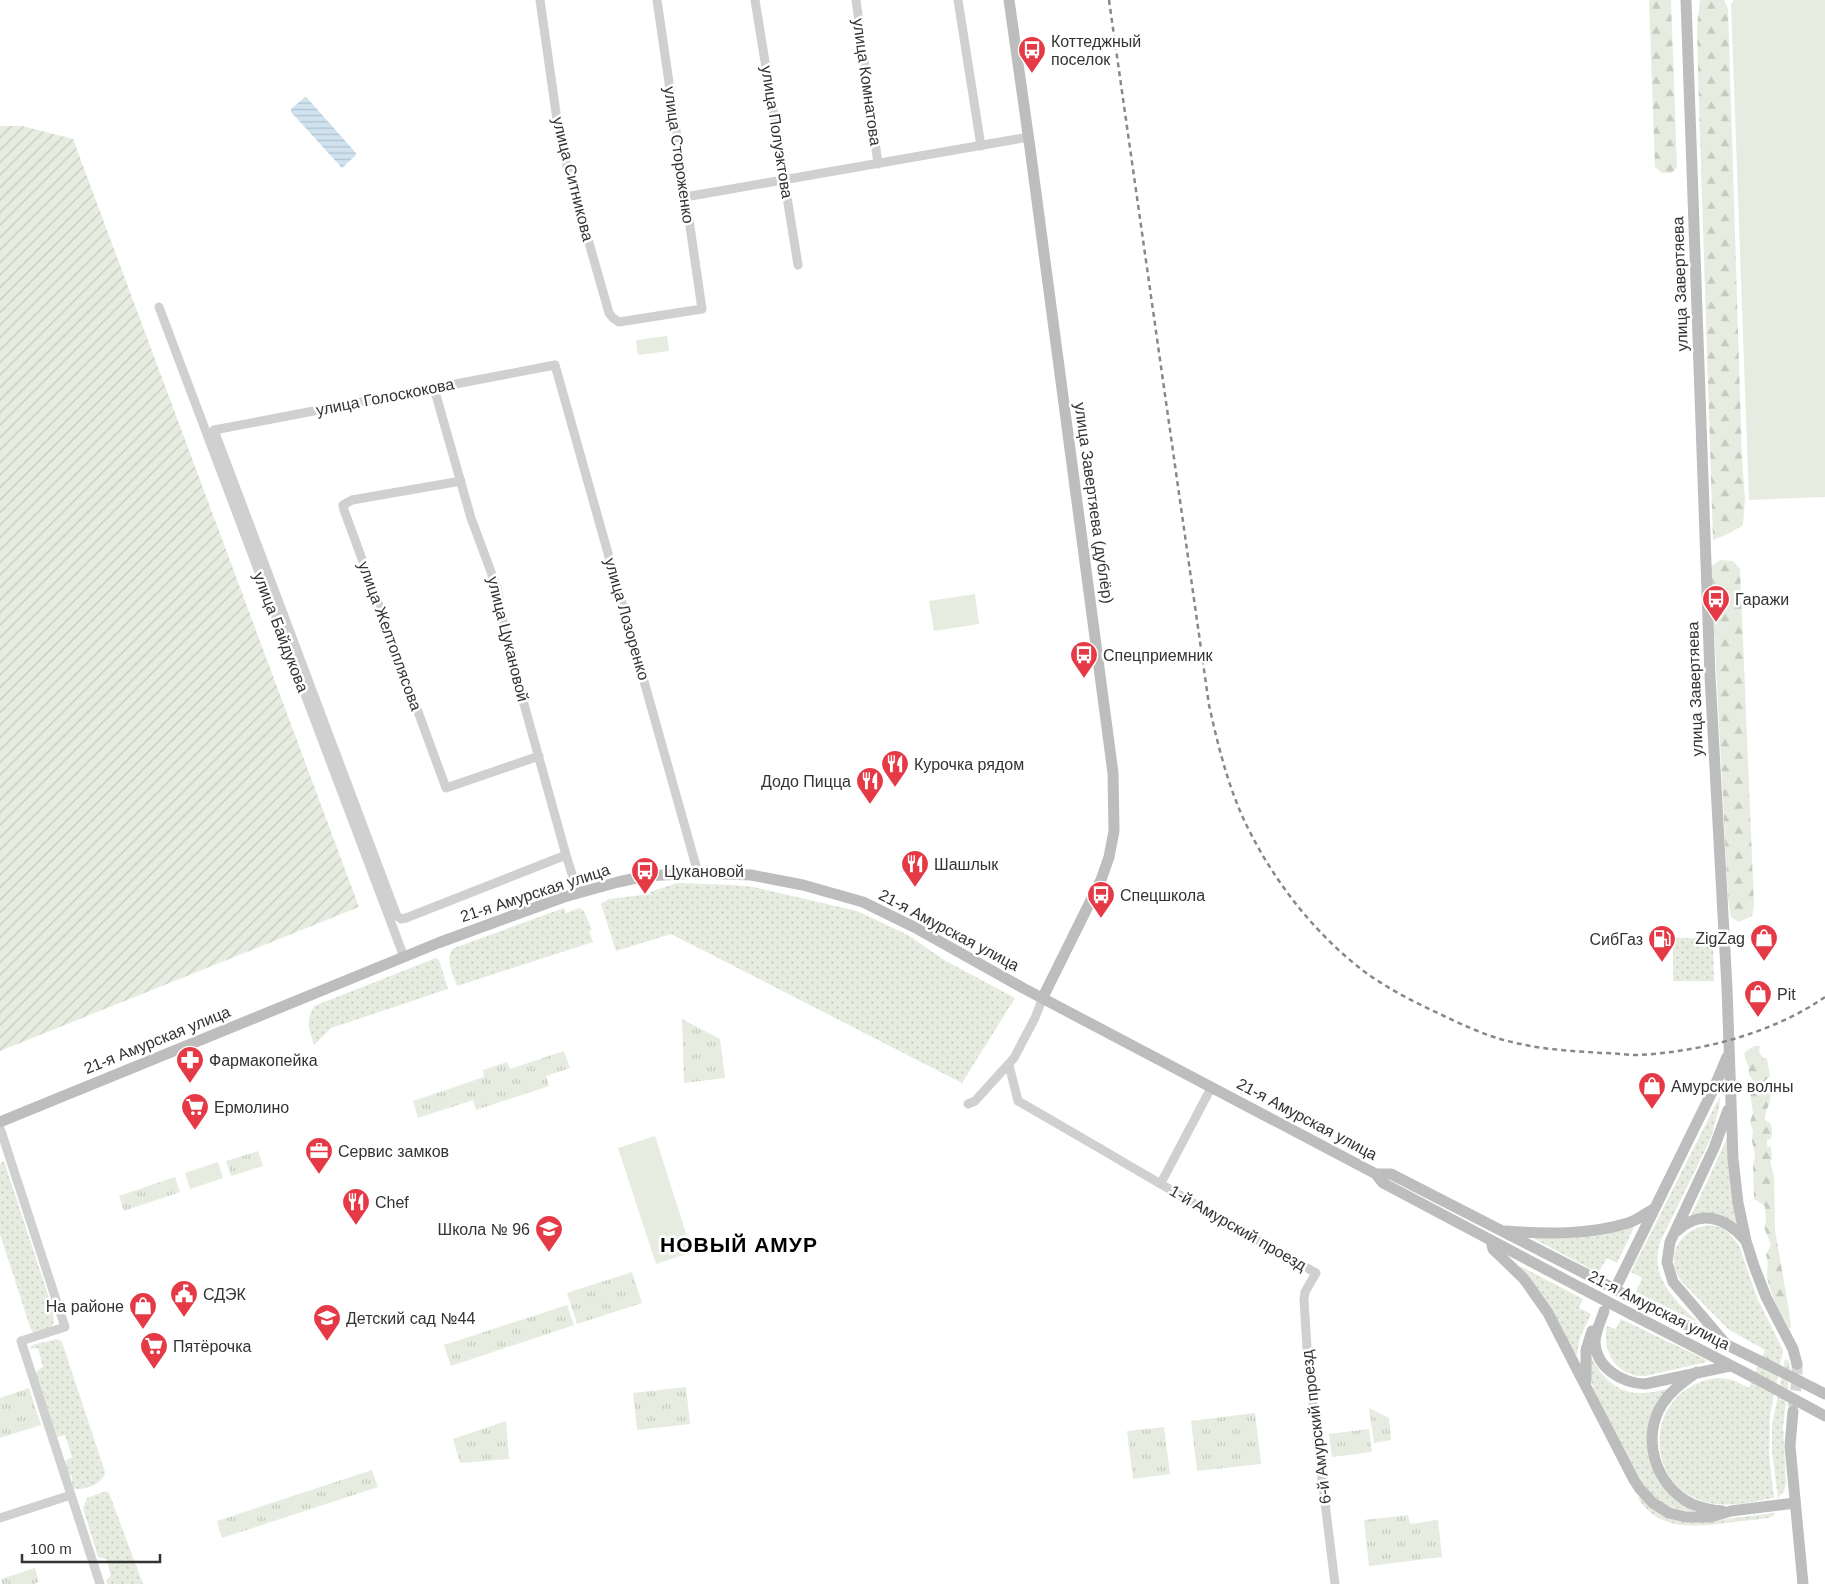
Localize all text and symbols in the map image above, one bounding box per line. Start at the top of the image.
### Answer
street label: улица Комнатова [850,17,884,147]
place label: Коттеджный поселок [1051,33,1141,68]
bus stop icon: Коттеджный поселок [1017,35,1047,74]
street label: улица Полуэктова [758,64,796,200]
street label: улица Стороженко [661,85,697,225]
street label: улица Ситникова [549,115,597,243]
street label: улица Завертяева [1669,216,1691,352]
street label: улица Голоскокова [314,375,456,419]
street label: улица Завертяева (дублёр) [1071,401,1117,605]
street label: улица Лозоренко [601,556,653,682]
street label: улица Желтоплясова [355,559,425,713]
street label: улица Байдукова [250,569,312,695]
street label: улица Цукановой [484,575,532,703]
bus stop icon: Гаражи [1701,584,1731,623]
place label: Гаражи [1735,591,1789,608]
street label: улица Завертяева [1684,621,1706,757]
bus stop icon: Спецприемник [1069,640,1099,679]
place label: Спецприемник [1103,647,1213,664]
restaurant icon: Курочка рядом [880,749,910,788]
place label: Курочка рядом [914,756,1024,773]
restaurant icon: Додо Пицца [855,766,885,805]
place label: Додо Пицца [761,773,851,790]
restaurant icon: Шашлык [900,849,930,888]
bus stop icon: Цукановой [630,856,660,895]
place label: Шашлык [934,856,999,873]
street label: 21-я Амурская улица [458,861,612,925]
place label: Цукановой [664,863,744,880]
bus stop icon: Спецшкола [1086,880,1116,919]
street label: 21-я Амурская улица [876,886,1022,974]
place label: Спецшкола [1120,887,1205,904]
shop icon: ZigZag [1749,923,1779,962]
fuel station icon: СибГаз [1647,924,1677,963]
place label: ZigZag [1695,930,1745,947]
place label: СибГаз [1590,931,1643,948]
shop icon: Pit [1743,979,1773,1018]
place label: Pit [1777,986,1796,1003]
street label: 21-я Амурская улица [81,1003,233,1077]
pharmacy icon: Фармакопейка [175,1045,205,1084]
place label: Фармакопейка [209,1052,318,1069]
shop icon: Амурские волны [1637,1071,1667,1110]
street label: 21-я Амурская улица [1234,1075,1380,1163]
place label: Амурские волны [1671,1078,1793,1095]
supermarket icon: Ермолино [180,1092,210,1131]
place label: Ермолино [214,1099,289,1116]
office icon: Сервис замков [304,1136,334,1175]
place label: Сервис замков [338,1143,449,1160]
street label: 1-й Амурский проезд [1167,1182,1310,1274]
restaurant icon: Chef [341,1187,371,1226]
place label: Chef [375,1194,409,1211]
school or university icon: Школа № 96 [534,1214,564,1253]
place label: Школа № 96 [438,1221,530,1238]
district label: НОВЫЙ АМУР [660,1233,818,1256]
street label: 21-я Амурская улица [1586,1267,1733,1353]
public building icon: СДЭК [169,1279,199,1318]
place label: СДЭК [203,1286,247,1303]
shop icon: На районе [128,1291,158,1330]
place label: На районе [46,1298,124,1315]
school or university icon: Детский сад №44 [312,1303,342,1342]
place label: Детский сад №44 [346,1310,475,1327]
supermarket icon: Пятёрочка [139,1331,169,1370]
place label: Пятёрочка [173,1338,252,1355]
street label: 6-й Амурский проезд [1298,1348,1334,1505]
scale bar [22,1532,160,1564]
text: 100 m [30,1540,72,1557]

